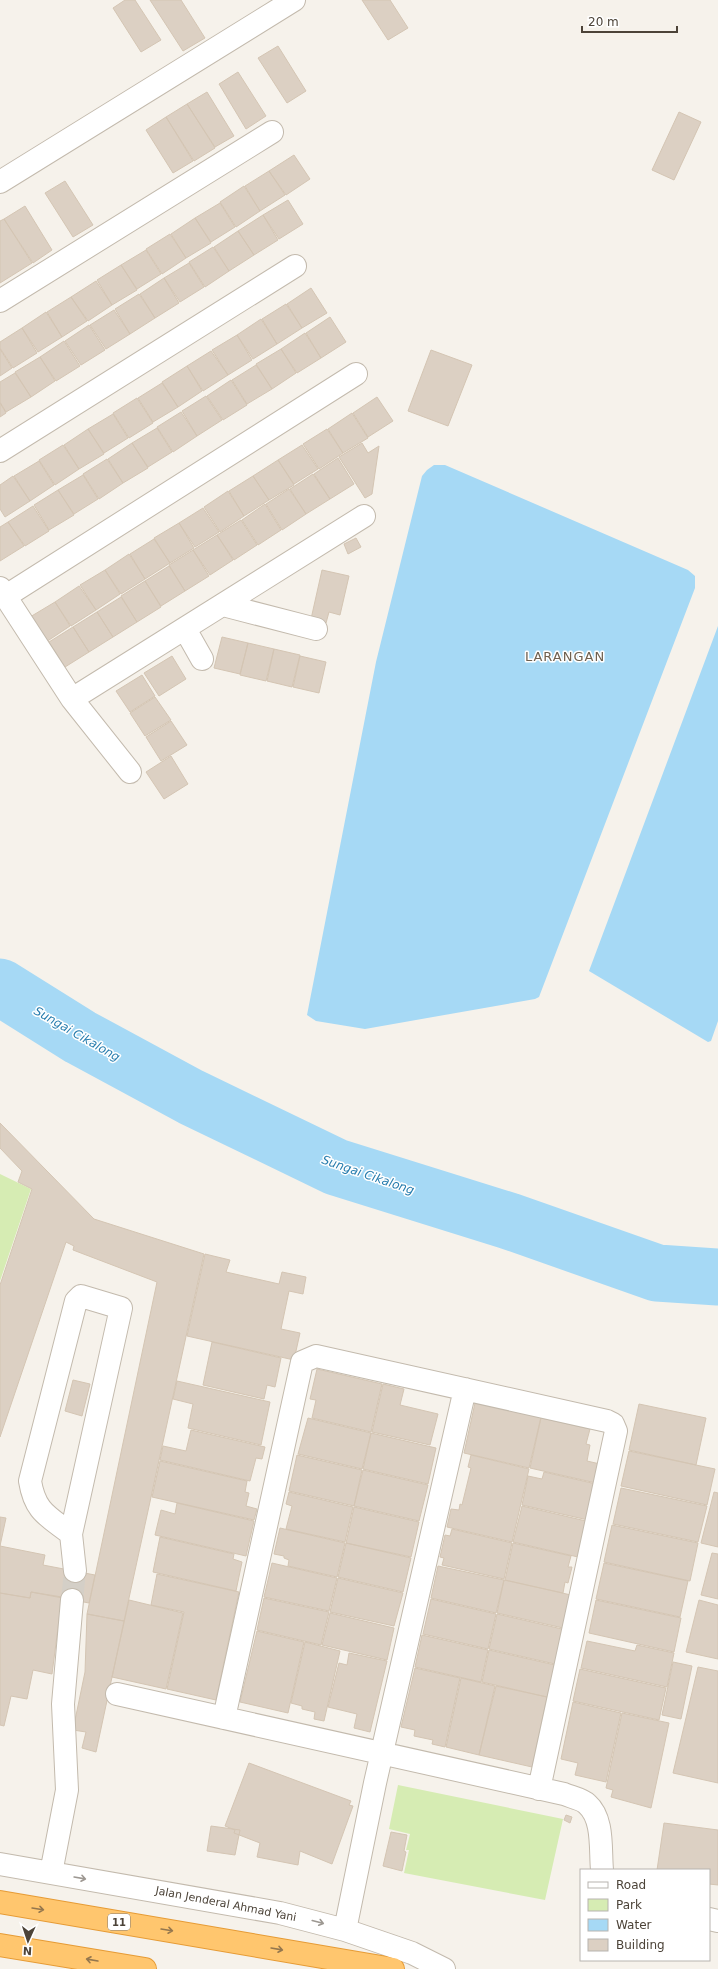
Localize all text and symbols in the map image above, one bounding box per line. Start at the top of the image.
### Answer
scale bar [582,8,677,34]
text: 20 m [588,15,619,29]
district label: LARANGAN [525,649,605,664]
water label: Sungai Cikalong [32,1004,123,1064]
water label: Sungai Cikalong [320,1153,416,1198]
legend [580,1869,710,1961]
one-way arrow [73,1874,86,1882]
text: Road [616,1878,646,1892]
street label: Jalan Jenderal Ahmad Yani [153,1884,298,1924]
text: Park [616,1898,642,1912]
one-way arrow [32,1905,45,1913]
road number: 11 [108,1914,130,1930]
text: Water [616,1918,652,1932]
one-way arrow [311,1919,324,1927]
north arrow [8,1921,48,1961]
one-way arrow [160,1926,173,1934]
text: Building [616,1938,665,1952]
text: N [23,1944,32,1957]
one-way arrow [270,1945,283,1953]
one-way arrow [86,1956,99,1964]

